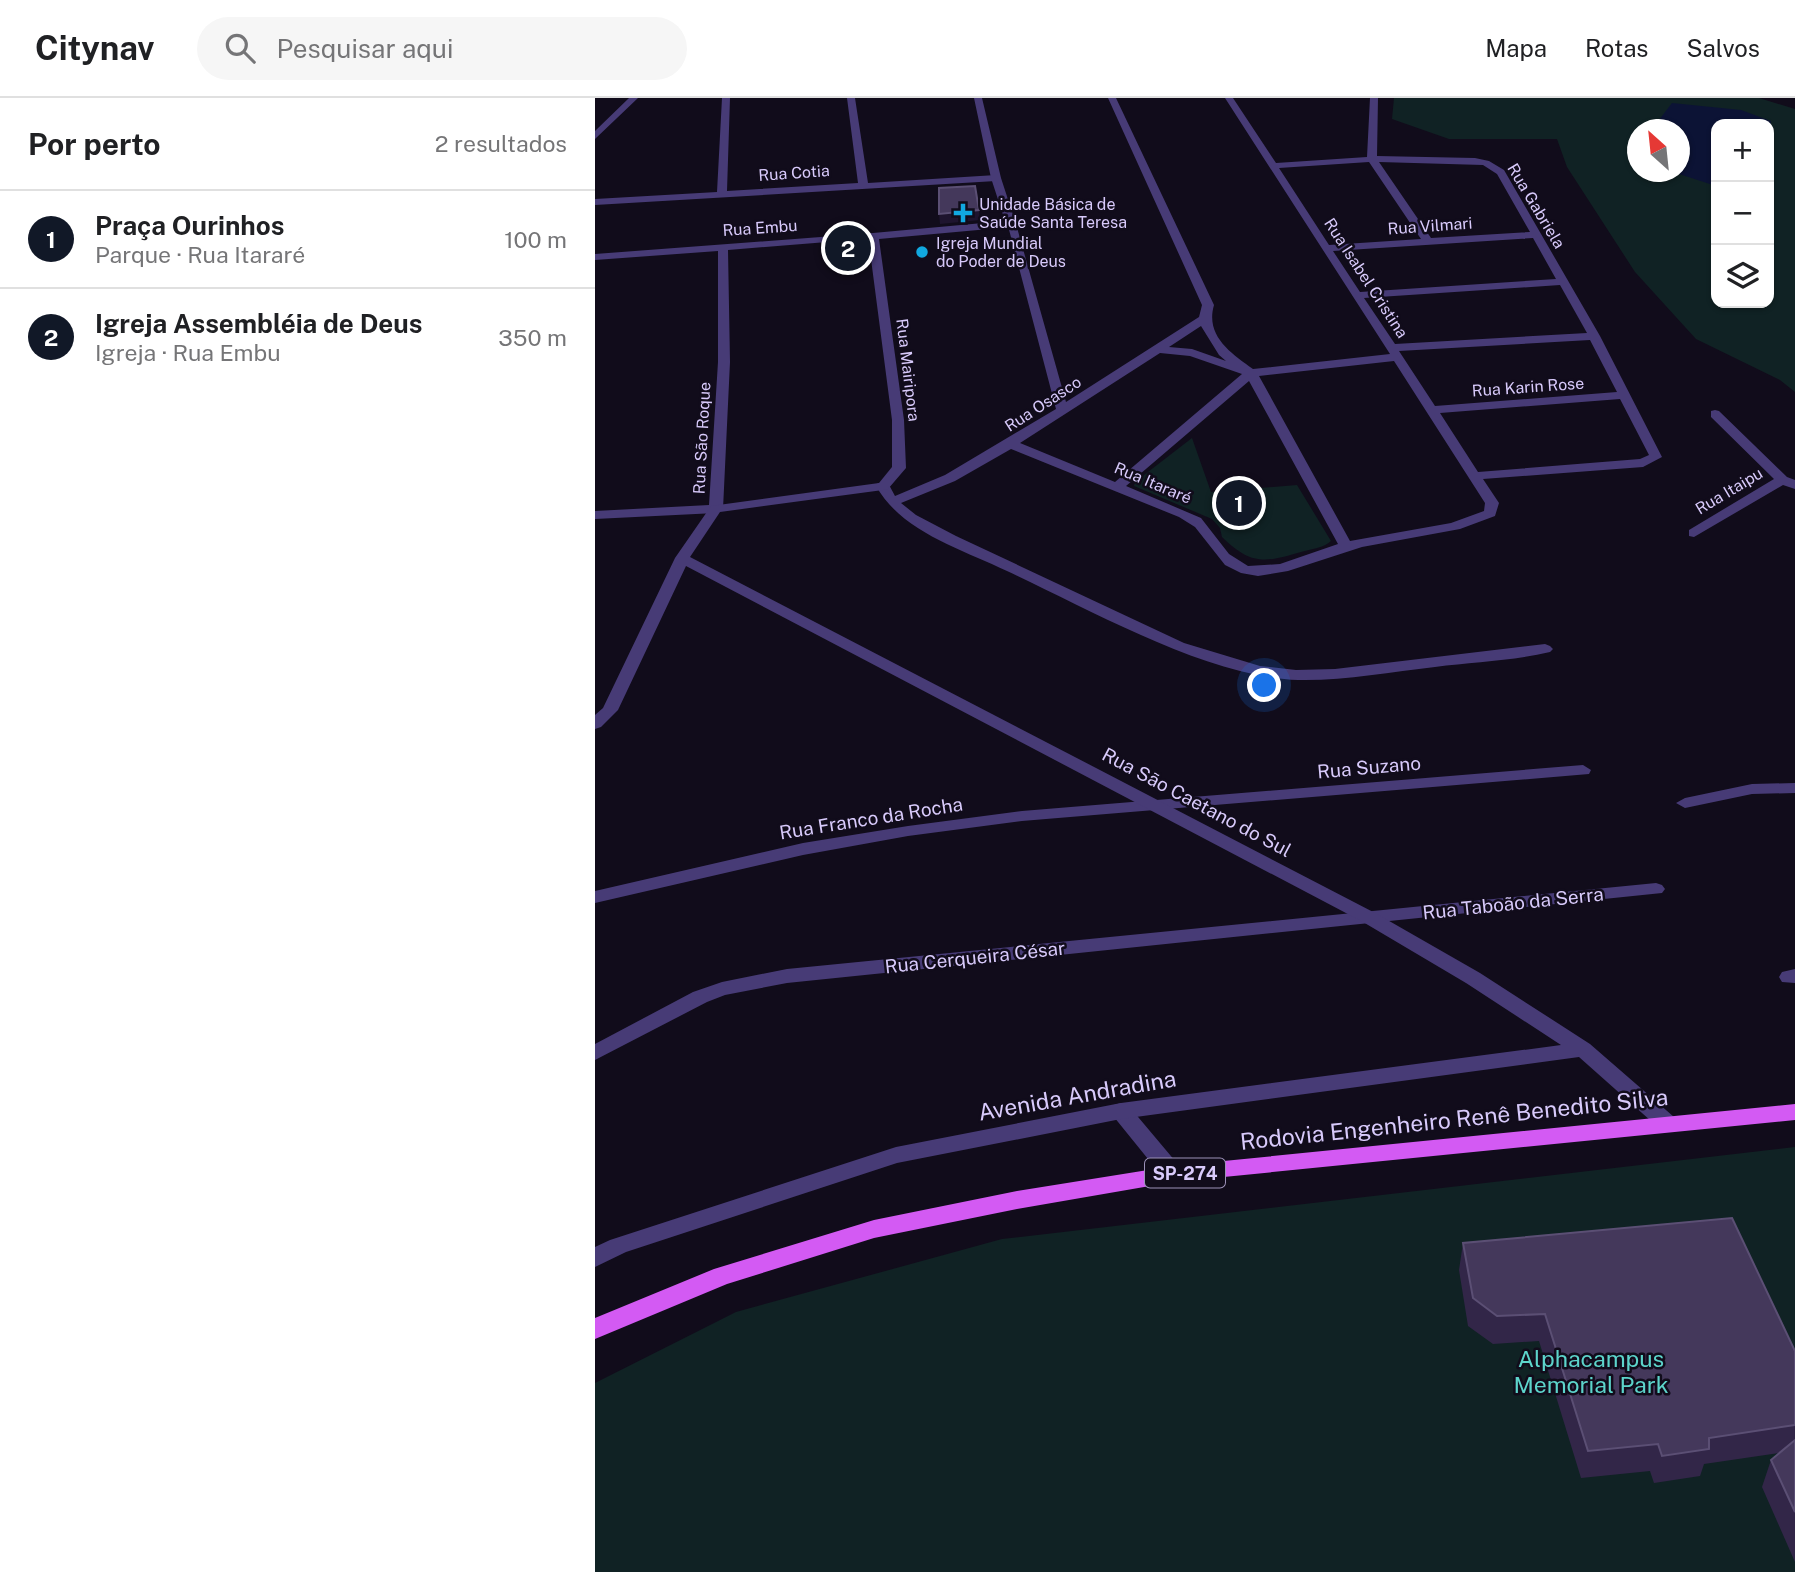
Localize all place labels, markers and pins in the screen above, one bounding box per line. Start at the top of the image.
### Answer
place label: Unidade Básica de Saúde Santa Teresa [979,195,1127,232]
marker: Unidade Básica de Saúde Santa Teresa [953,203,973,223]
pin: 2 [825,222,871,274]
place label: Igreja Mundial do Poder de Deus [936,234,1066,271]
marker: Igreja Mundial do Poder de Deus [914,244,930,260]
pin: 1 [1216,477,1262,529]

